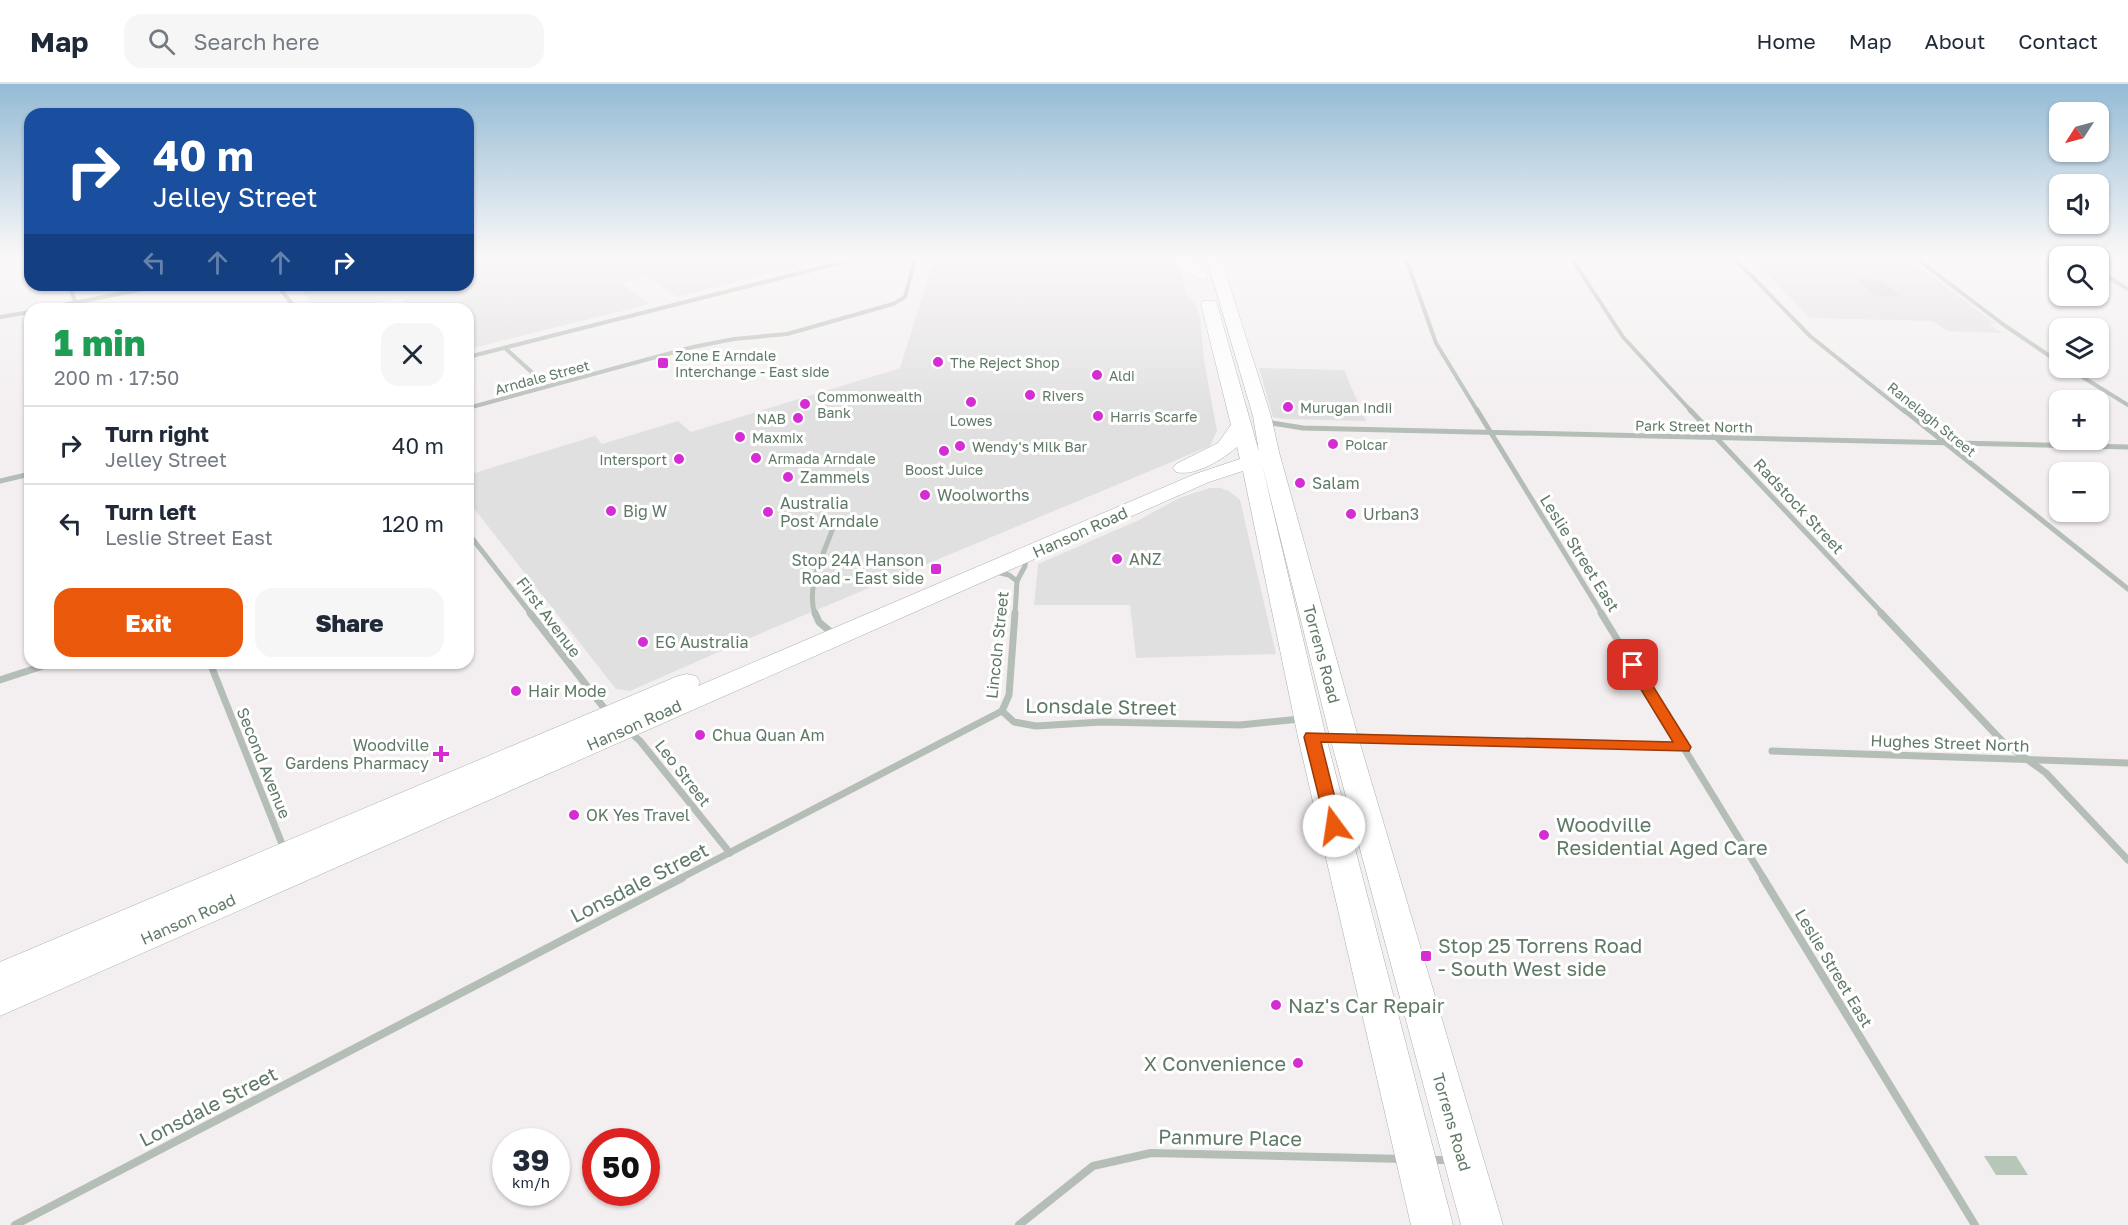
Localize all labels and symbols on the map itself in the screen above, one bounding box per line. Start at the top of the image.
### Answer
north arrow [2049,102,2109,162]
place label: Zone E Arndale Interchange - East side [675,347,829,380]
place label: The Reject Shop [950,354,1060,371]
marker: The Reject Shop [931,355,945,369]
street label: Arndale Street [493,356,591,398]
marker: Zone E Arndale Interchange - East side [656,356,670,370]
place label: Aldi [1109,367,1135,384]
marker: Aldi [1090,368,1104,382]
street label: Ranelagh Street [1884,378,1980,460]
place label: Rivers [1042,387,1084,404]
place label: Commonwealth Bank [817,388,922,421]
marker: Rivers [1023,388,1037,402]
marker: Lowes [964,395,978,409]
marker: Commonwealth Bank [798,397,812,411]
place label: Murugan Indii [1300,399,1392,416]
marker: Murugan Indii [1281,400,1295,414]
place label: Harris Scarfe [1110,408,1197,425]
marker: Harris Scarfe [1091,409,1105,423]
place label: NAB [757,410,786,427]
marker: NAB [791,411,805,425]
place label: Lowes [950,412,992,429]
street label: Park Street North [1635,416,1753,436]
place label: Maxmix [752,429,804,446]
marker: Maxmix [733,430,747,444]
place label: Polcar [1345,436,1388,453]
marker: Polcar [1326,437,1340,451]
place label: Wendy's Milk Bar [972,438,1088,455]
marker: Wendy's Milk Bar [953,439,967,453]
marker: Boost Juice [937,444,951,458]
place label: Armada Arndale [768,450,876,467]
place label: Intersport [599,451,667,468]
marker: Armada Arndale [749,451,763,465]
marker: Intersport [672,452,686,466]
street label: Radstock Street [1750,454,1848,558]
place label: Boost Juice [905,461,983,478]
place label: Zammels [800,467,870,487]
marker: Zammels [781,470,795,484]
place label: Salam [1312,473,1360,493]
marker: Salam [1293,476,1307,490]
place label: Woolworths [937,485,1030,505]
marker: Woolworths [918,488,932,502]
street label: Leslie Street East [1536,491,1624,615]
place label: Australia Post Arndale [780,493,879,531]
place label: Big W [623,501,667,521]
street label: Hanson Road [1029,502,1131,562]
marker: Big W [604,504,618,518]
place label: Urban3 [1363,504,1419,524]
marker: Australia Post Arndale [761,505,775,519]
marker: Urban3 [1344,507,1358,521]
place label: ANZ [1129,549,1161,569]
place label: Stop 24A Hanson Road - East side [792,550,924,588]
marker: ANZ [1110,552,1124,566]
marker: Stop 24A Hanson Road - East side [929,562,943,576]
street label: First Avenue [512,573,586,661]
street label: Lincoln Street [981,590,1013,700]
street label: Torrens Road [1299,603,1345,705]
place label: EG Australia [655,632,749,652]
marker: EG Australia [636,635,650,649]
pin [1607,639,1658,690]
place label: Hair Mode [528,681,606,701]
marker: Hair Mode [509,684,523,698]
street label: Lonsdale Street [1025,693,1177,719]
street label: Hanson Road [583,695,685,755]
street label: Second Avenue [233,705,295,821]
place label: Chua Quan Am [712,725,825,745]
marker: Chua Quan Am [693,728,707,742]
street label: Hughes Street North [1870,730,2030,756]
place label: Woodville Gardens Pharmacy [285,735,429,773]
street label: Leo Street [651,736,715,810]
marker: Woodville Gardens Pharmacy [434,747,448,761]
position arrow [1302,794,1366,858]
place label: OK Yes Travel [586,805,690,825]
marker: OK Yes Travel [567,808,581,822]
place label: Woodville Residential Aged Care [1556,812,1768,859]
marker: Woodville Residential Aged Care [1537,828,1551,842]
street label: Lonsdale Street [566,837,712,927]
street label: Hanson Road [137,889,239,949]
street label: Leslie Street East [1791,905,1877,1031]
place label: Stop 25 Torrens Road - South West side [1438,933,1642,980]
marker: Stop 25 Torrens Road - South West side [1419,949,1433,963]
place label: Naz's Car Repair [1288,993,1445,1017]
marker: Naz's Car Repair [1269,998,1283,1012]
place label: X Convenience [1144,1051,1286,1075]
marker: X Convenience [1291,1056,1305,1070]
street label: Lonsdale Street [135,1061,281,1151]
street label: Torrens Road [1428,1071,1476,1173]
street label: Panmure Place [1158,1124,1302,1150]
speed limit sign: 50 [582,1128,660,1206]

